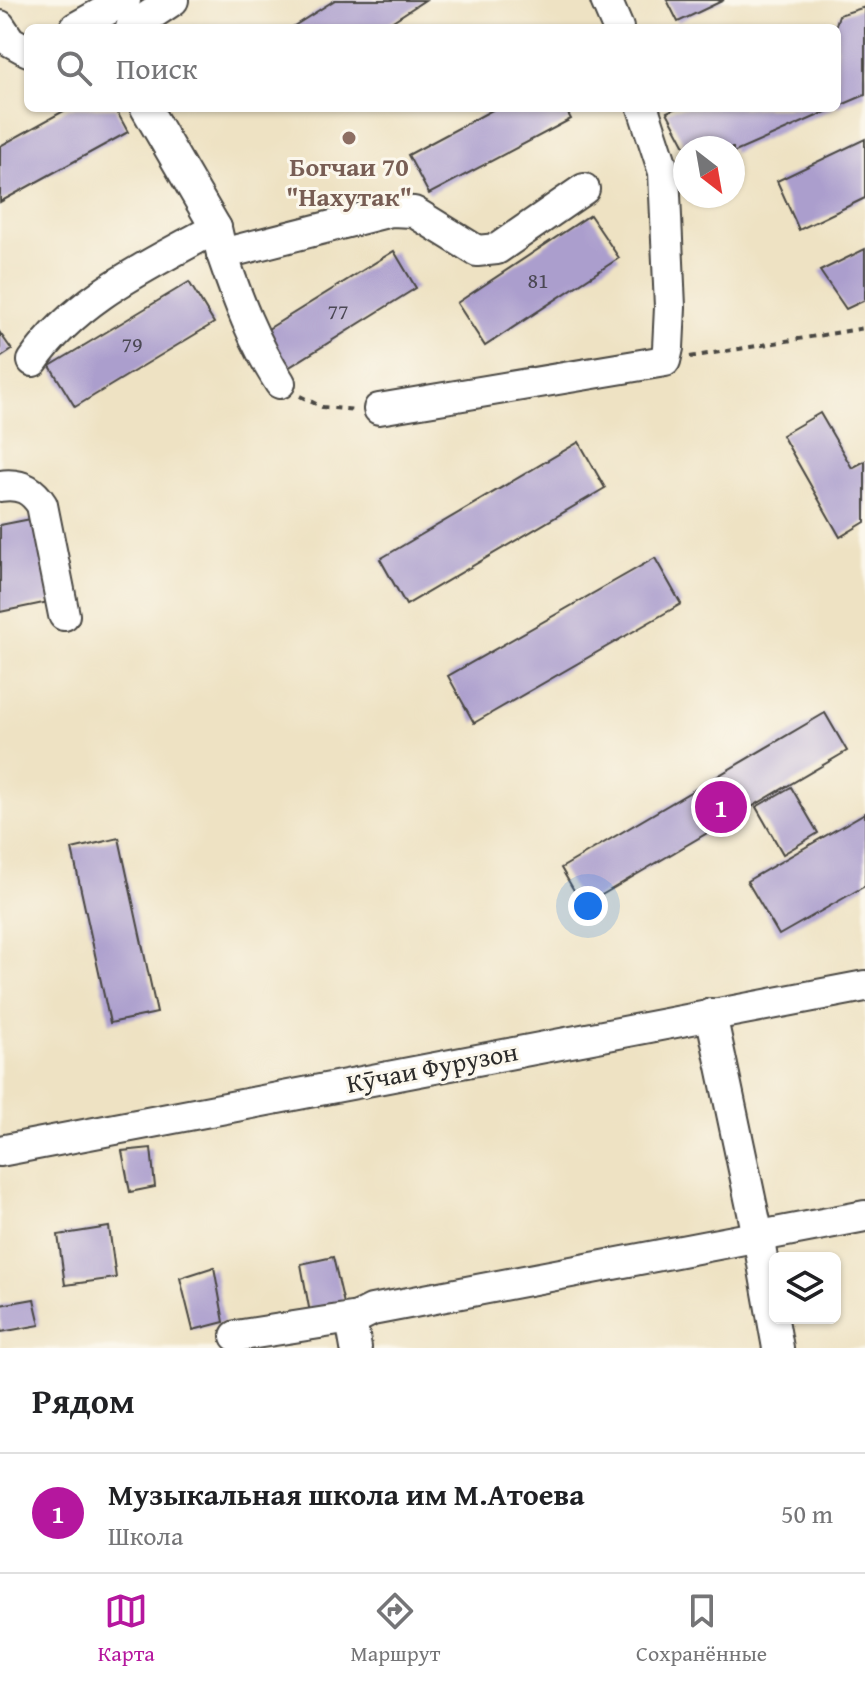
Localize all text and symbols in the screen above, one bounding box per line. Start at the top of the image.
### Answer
search box [24,24,841,112]
icon: search [52,46,96,90]
text: Поиск [116,46,198,90]
marker: Богчаи 70 "Нахутак" [340,129,358,147]
north arrow [673,136,745,208]
place label: Богчаи 70 "Нахутак" [286,147,412,216]
house number: 81 [527,264,549,296]
house number: 77 [327,295,349,327]
house number: 79 [121,328,143,360]
pin: 1 [695,777,747,837]
your location [568,886,608,926]
street label: Кӯчаи Фурузон [343,1031,521,1103]
map controls [769,1252,841,1324]
button: layers [769,1252,841,1324]
text: Рядом [32,1376,135,1425]
text: Музыкальная школа им М.Атоева [108,1472,585,1516]
text: 1 [51,1494,65,1533]
text: 50 m [781,1494,833,1533]
text: Школа [108,1516,183,1555]
tab: Карта [98,1589,155,1669]
tab: Маршрут [350,1589,440,1669]
tab: Сохранённые [636,1589,767,1669]

